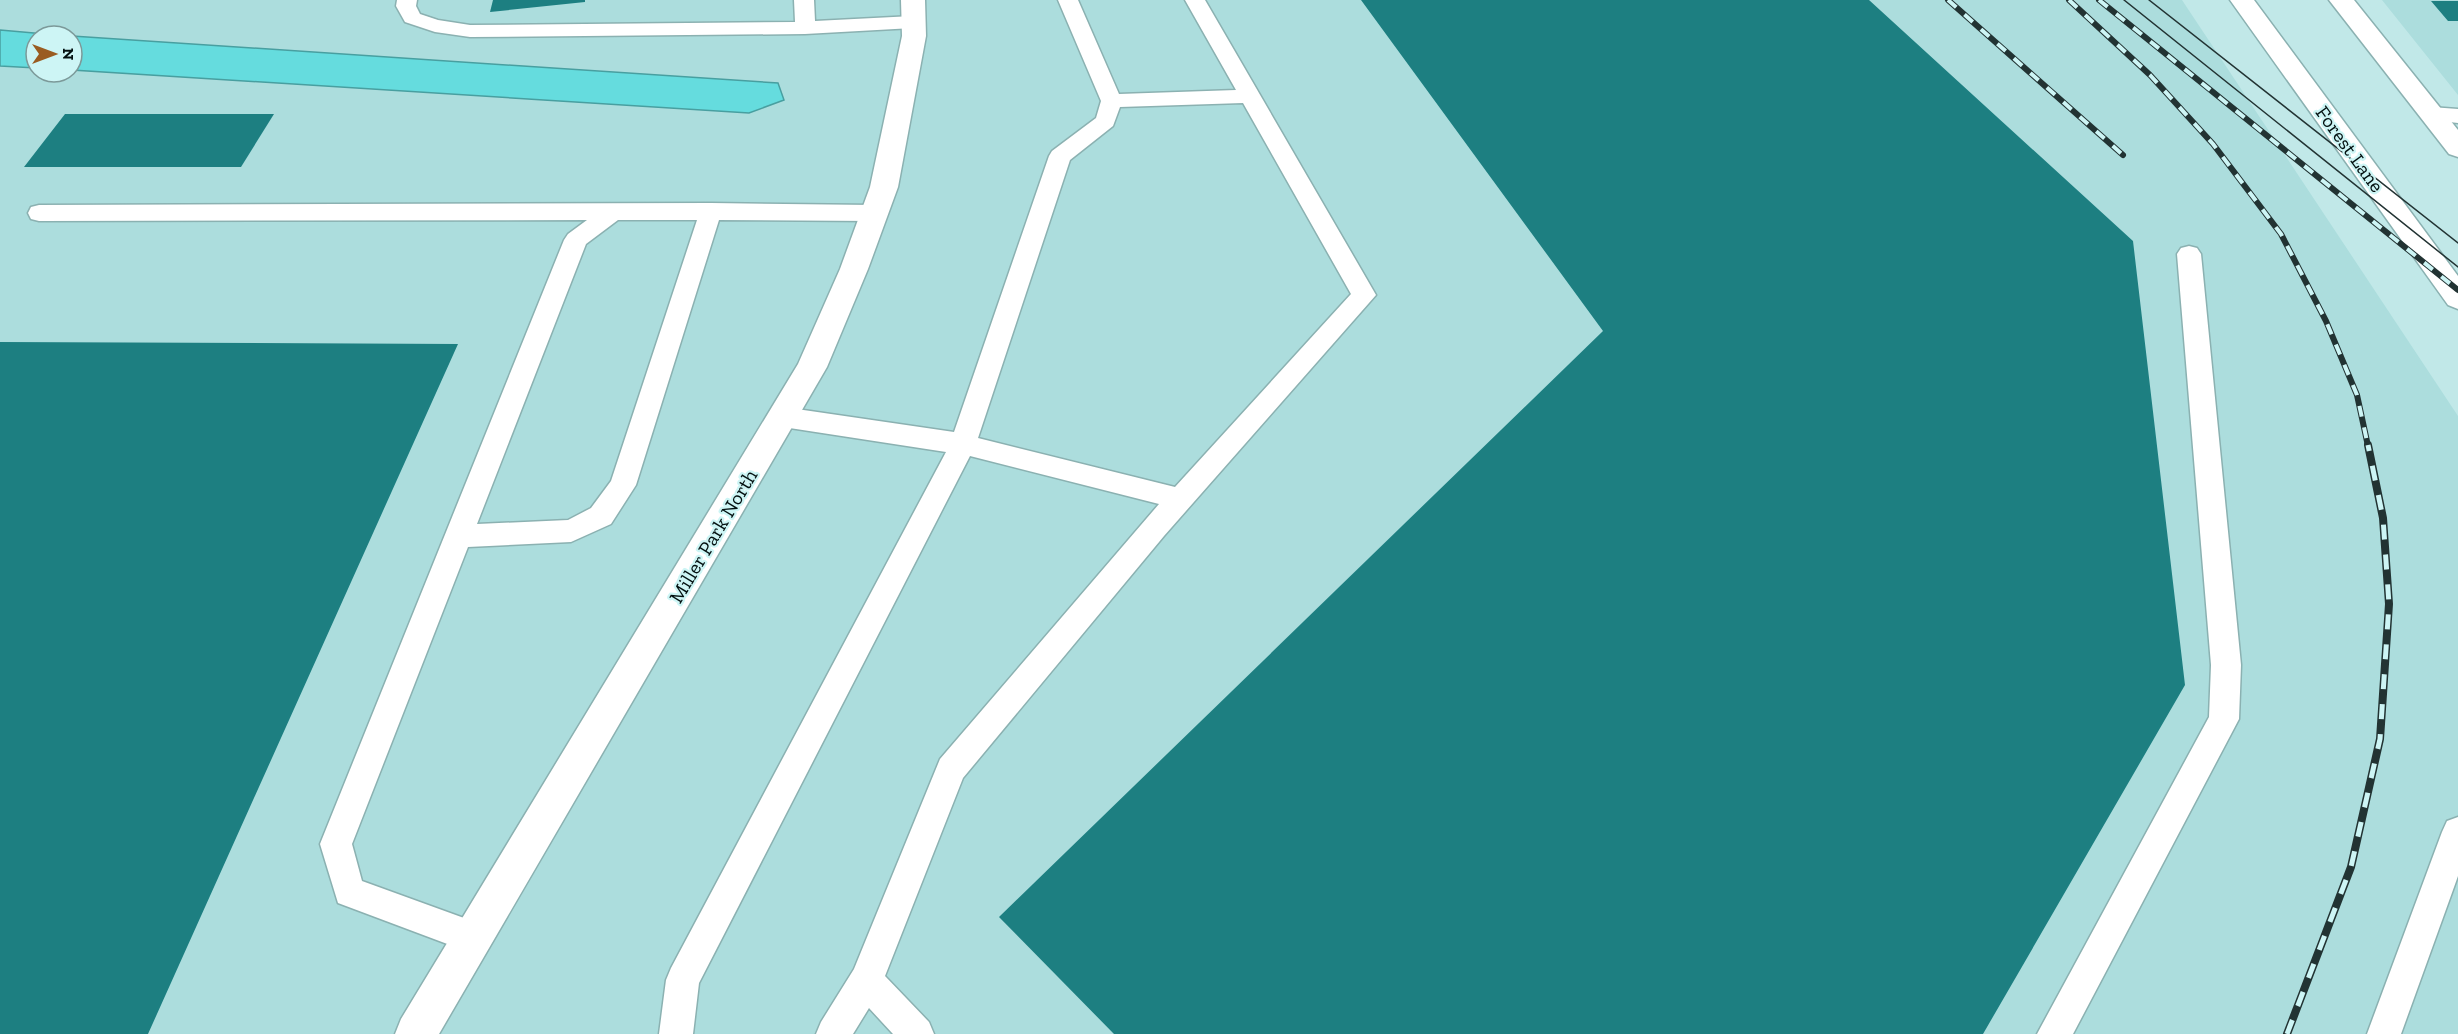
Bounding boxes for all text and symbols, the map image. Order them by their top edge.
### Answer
north arrow [24,24,84,84]
text: N [59,48,78,60]
street label: Forest Lane [2311,101,2389,197]
street label: Miller Park North [664,464,763,607]

